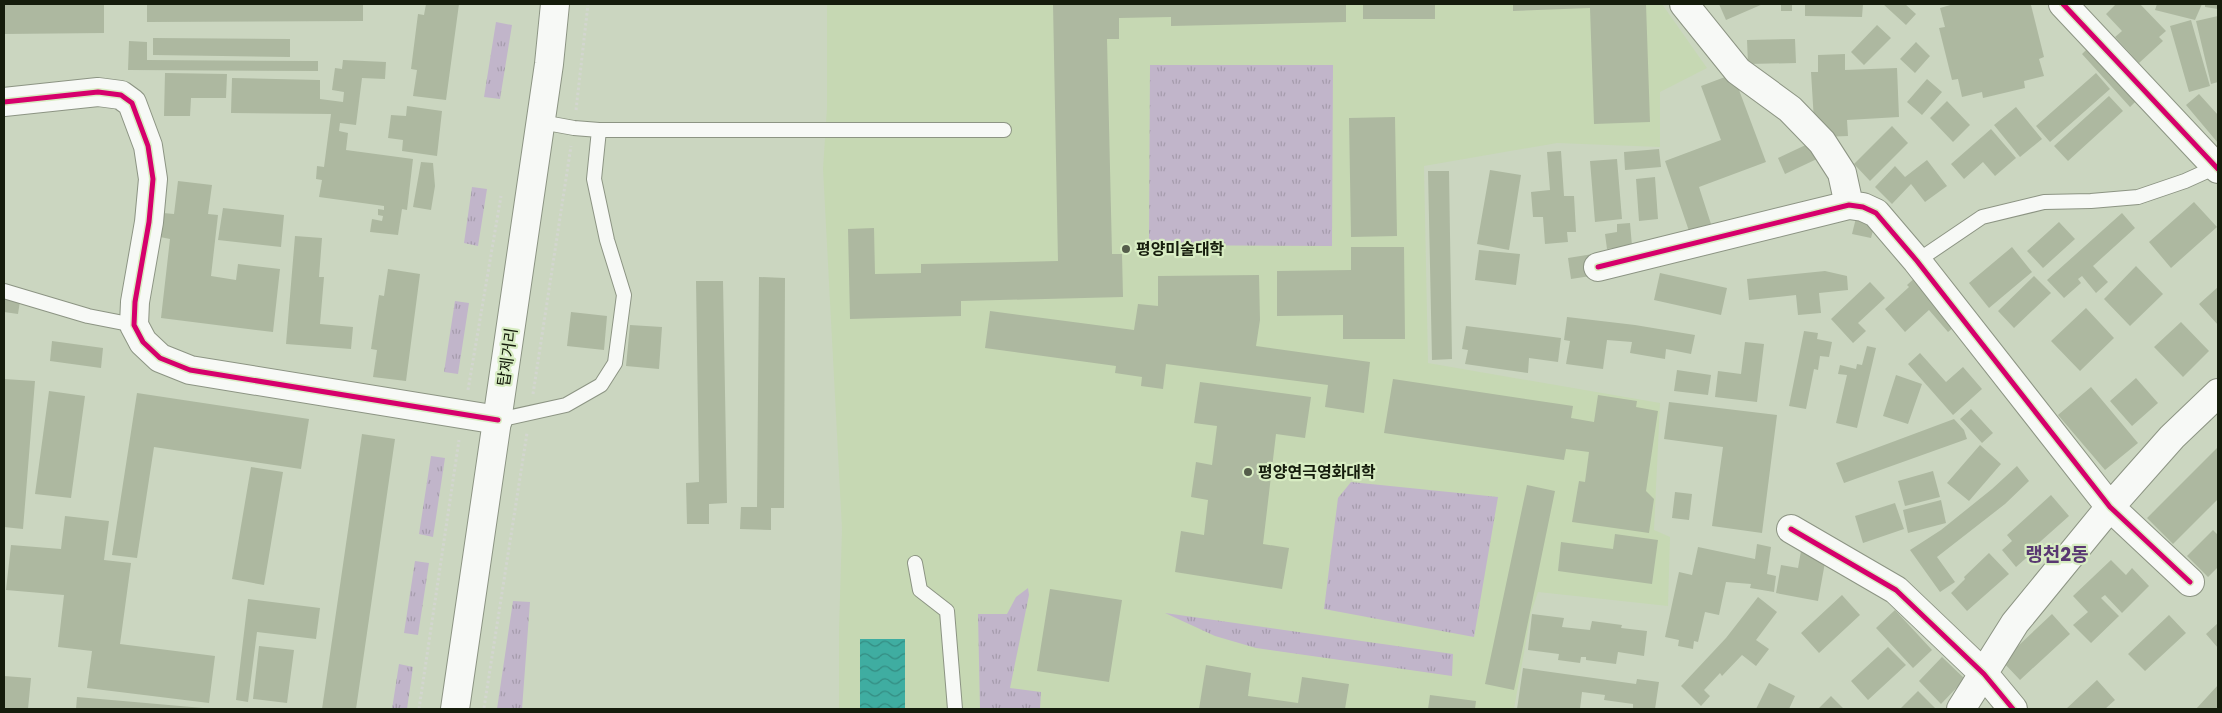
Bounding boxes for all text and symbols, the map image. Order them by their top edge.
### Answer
place label: 평양미술대학 [1136,238,1225,261]
marker: 평양미술대학 [1120,243,1132,255]
street label: 탑제거리 [492,326,523,388]
place label: 평양연극영화대학 [1258,461,1376,484]
marker: 평양연극영화대학 [1242,466,1254,478]
district label: 랭천2동 [2025,541,2089,568]

